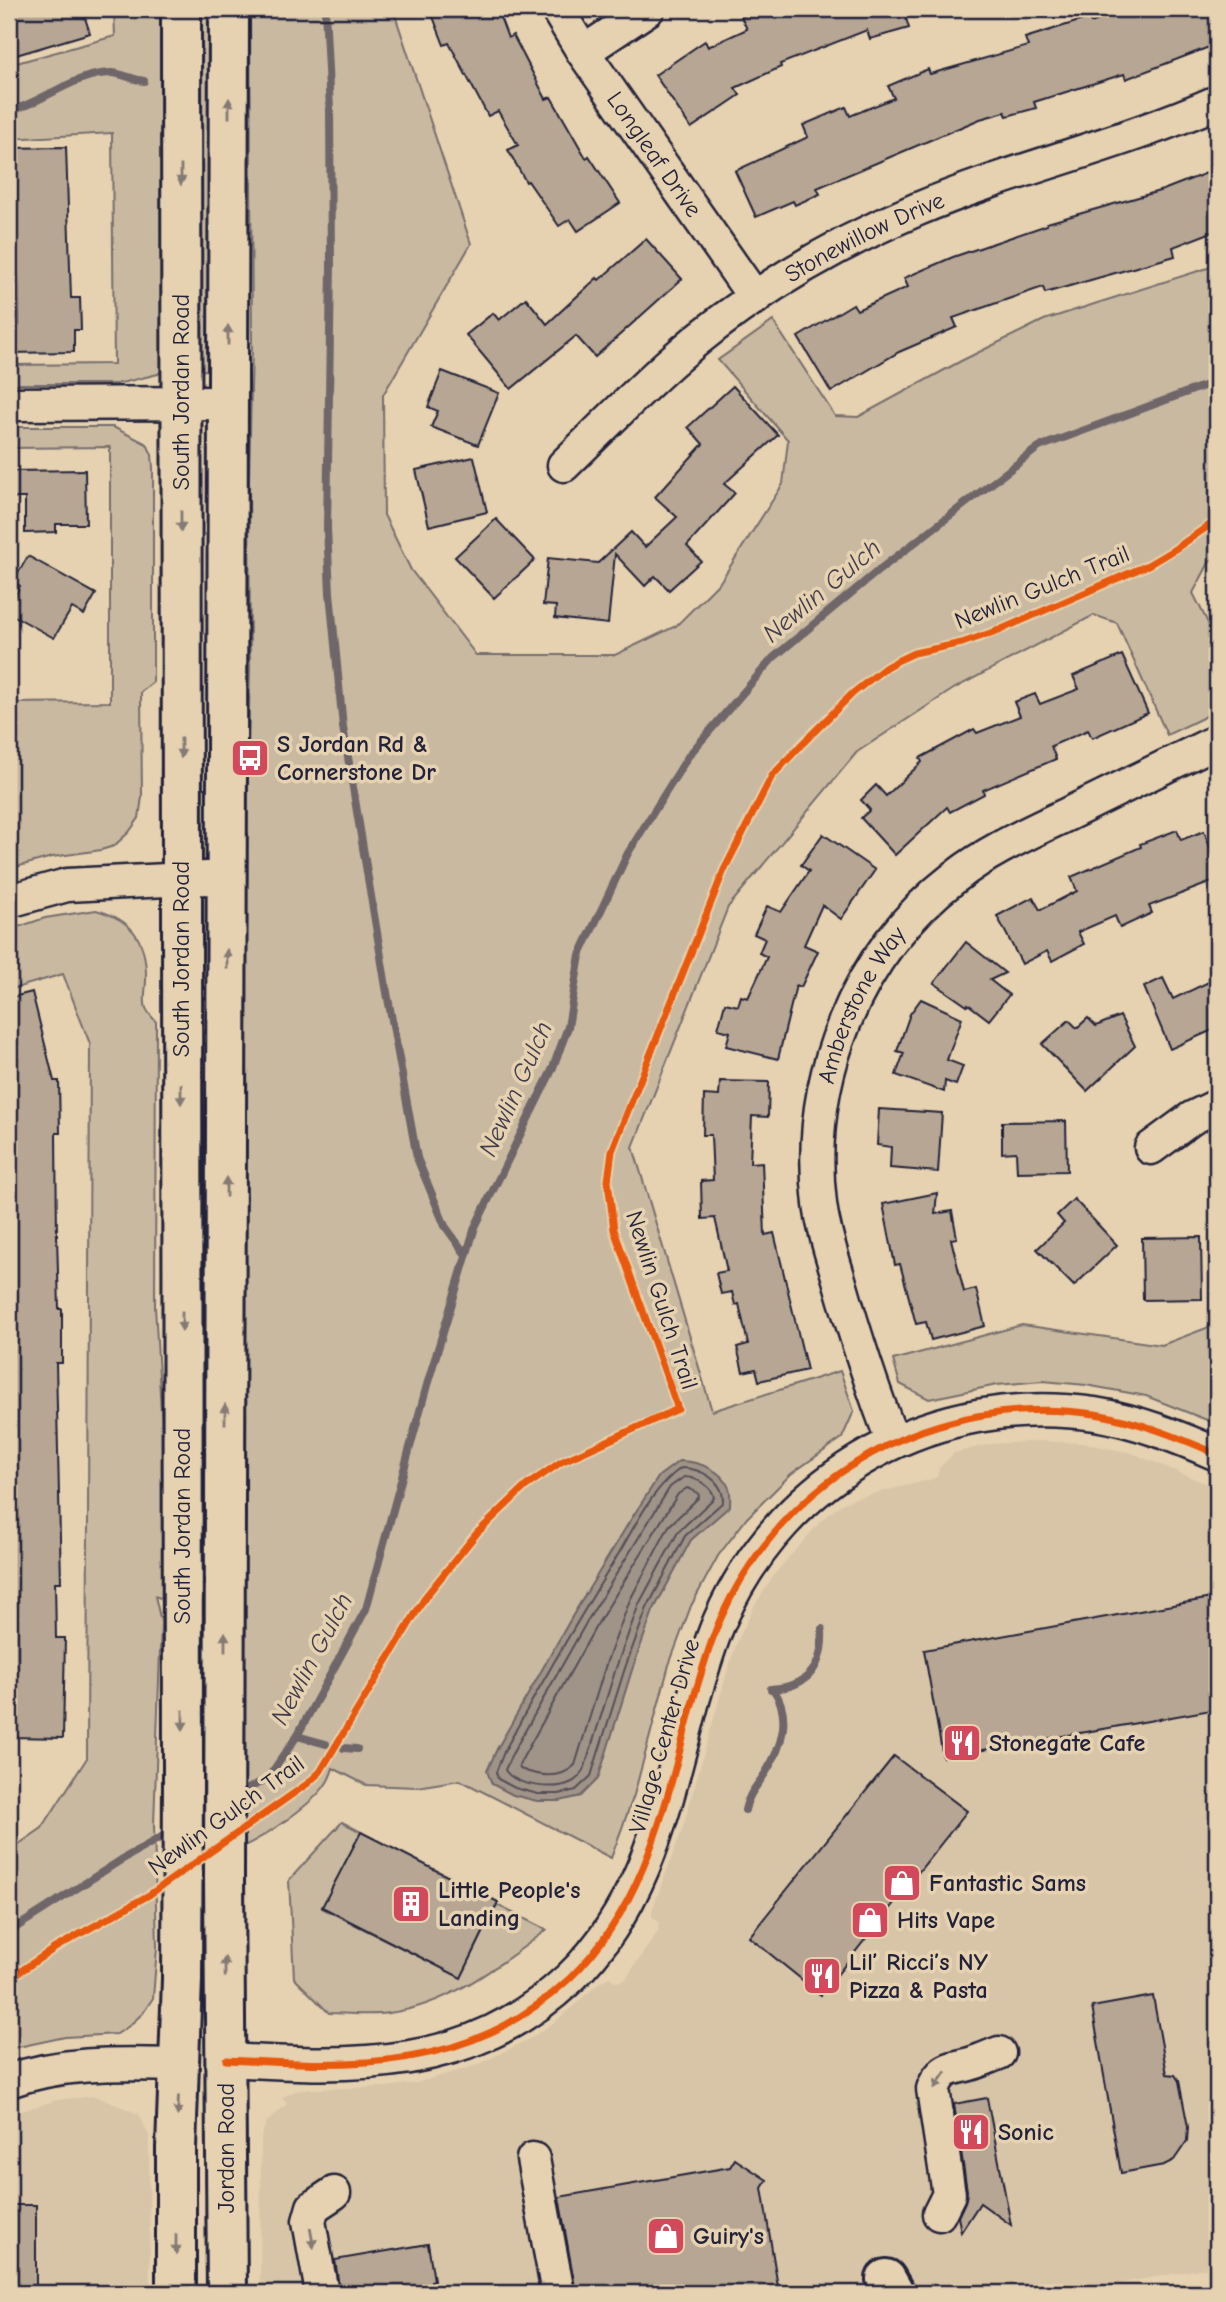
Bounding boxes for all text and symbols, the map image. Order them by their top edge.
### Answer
street label: Longleaf Drive [601,86,708,222]
one-way arrow [223,96,235,118]
one-way arrow [175,164,187,186]
street label: Stonewillow Drive [780,186,948,288]
street label: South Jordan Road [167,294,195,490]
one-way arrow [222,324,234,346]
one-way arrow [175,510,187,532]
water label: Newlin Gulch [757,533,887,649]
street label: Newlin Gulch Trail [951,539,1133,635]
place label: S Jordan Rd & Cornerstone Dr [277,730,436,786]
one-way arrow [175,737,187,759]
bus stop icon: S Jordan Rd & Cornerstone Dr [229,737,271,779]
street label: South Jordan Road [167,861,195,1057]
street label: Amberstone Way [812,920,912,1086]
one-way arrow [221,948,233,970]
water label: Newlin Gulch [473,1017,559,1161]
one-way arrow [175,1083,187,1105]
one-way arrow [220,1175,232,1197]
street label: Newlin Gulch Trail [620,1207,704,1393]
one-way arrow [176,1311,188,1333]
one-way arrow [219,1403,231,1425]
street label: South Jordan Road [168,1428,196,1624]
water label: Newlin Gulch [265,1588,359,1730]
one-way arrow [219,1630,231,1652]
street label: Village Center Drive [623,1635,705,1837]
one-way arrow [177,1710,189,1732]
restaurant icon: Stonegate Cafe [941,1722,983,1764]
place label: Stonegate Cafe [989,1729,1145,1757]
street label: Newlin Gulch Trail [143,1749,309,1881]
shop icon: Fantastic Sams [881,1862,923,1904]
place label: Fantastic Sams [929,1869,1086,1897]
place label: Little People's Landing [438,1876,580,1932]
building icon: Little People's Landing [390,1883,432,1925]
shop icon: Hits Vape [849,1899,891,1941]
place label: Hits Vape [897,1906,995,1934]
place label: Lil’ Ricci’s NY Pizza & Pasta [849,1948,988,2004]
restaurant icon: Lil’ Ricci’s NY Pizza & Pasta [801,1955,843,1997]
one-way arrow [219,1956,231,1978]
one-way arrow [933,2071,947,2089]
street label: Jordan Road [212,2083,240,2213]
one-way arrow [173,2096,184,2118]
restaurant icon: Sonic [950,2111,992,2153]
place label: Sonic [998,2118,1054,2146]
shop icon: Guiry's [645,2215,687,2257]
place label: Guiry's [693,2222,764,2250]
one-way arrow [307,2227,318,2249]
one-way arrow [170,2233,182,2255]

